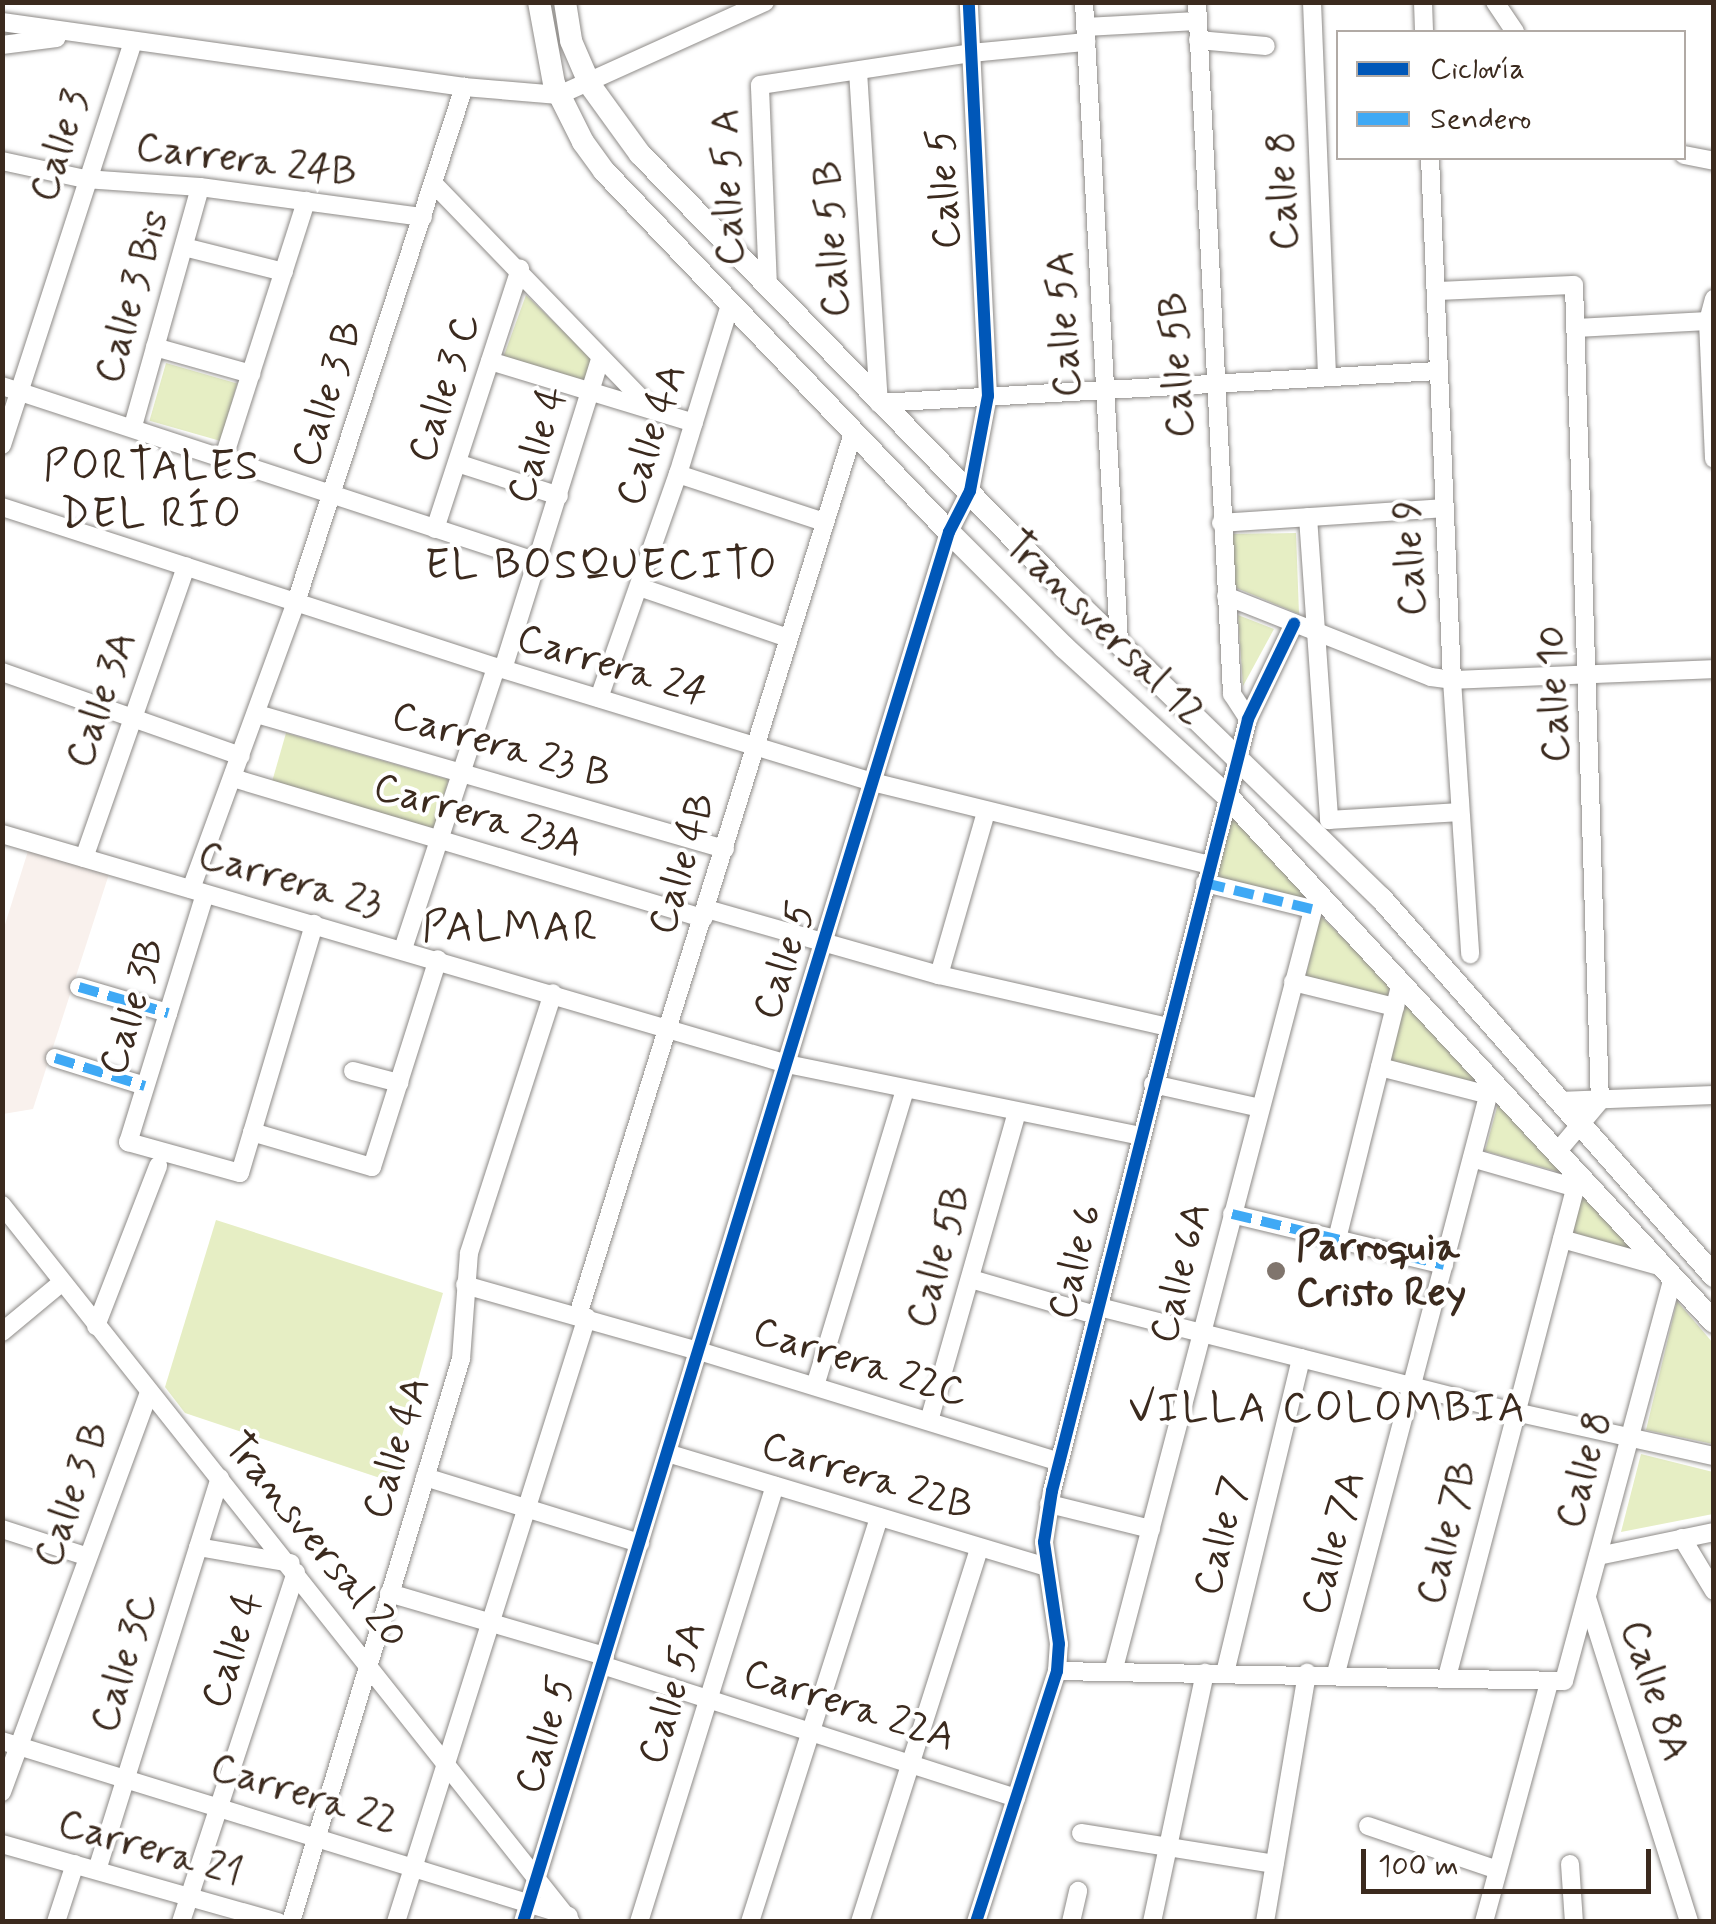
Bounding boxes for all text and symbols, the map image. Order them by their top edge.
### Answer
legend [1336,30,1686,160]
text: Ciclovía [1430,50,1525,89]
street label: Calle 3 [20,84,102,208]
text: Sendero [1430,100,1531,139]
street label: Calle 5 A [702,107,756,267]
street label: Carrera 24B [133,124,359,198]
street label: Calle 5 [918,127,972,251]
street label: Calle 8 [1258,131,1310,251]
street label: Calle 5 B [805,159,861,319]
street label: Calle 3 Bis [85,205,181,389]
street label: Calle 5A [1037,249,1093,399]
street label: Calle 5B [1150,291,1206,439]
street label: Calle 3 C [398,307,492,469]
street label: Calle 3 B [282,315,374,473]
street label: Calle 4A [607,358,697,512]
street label: Calle 4 [497,381,579,509]
district label: PORTALES DEL RÍO [43,443,261,542]
street label: Calle 9 [1384,499,1438,617]
street label: Transversal 12 [993,521,1215,737]
district label: EL BOSQUECITO [422,542,782,592]
street label: Carrera 24 [511,614,713,718]
street label: Calle 10 [1529,624,1581,764]
street label: Calle 3A [56,626,148,774]
street label: Carrera 23 B [386,692,616,800]
street label: Carrera 23A [368,763,588,869]
street label: Calle 4B [639,787,727,941]
street label: Carrera 23 [192,832,388,930]
street label: Calle 5 [744,896,826,1026]
district label: PALMAR [426,904,596,954]
street label: Calle 3B [90,933,176,1081]
street label: Calle 5B [897,1180,983,1334]
street label: Calle 6A [1140,1198,1222,1348]
street label: Calle 6 [1039,1199,1113,1325]
place label: Parroquia Cristo Rey [1296,1224,1468,1318]
marker: Parroquia Cristo Rey [1265,1260,1287,1282]
street label: Carrera 22C [747,1308,973,1418]
street label: Calle 4A [353,1371,441,1525]
district label: VILLA COLOMBIA [1140,1385,1516,1435]
street label: Calle 8 [1546,1406,1624,1534]
street label: Calle 3 B [25,1416,121,1574]
street label: Carrera 22B [755,1422,979,1532]
street label: Transversal 20 [213,1423,417,1659]
street label: Calle 7B [1407,1456,1489,1610]
street label: Calle 7A [1292,1466,1376,1620]
street label: Calle 7 [1184,1471,1260,1601]
street label: Calle 4 [192,1585,274,1715]
street label: Calle 3C [81,1587,169,1739]
street label: Calle 8A [1609,1614,1699,1768]
street label: Calle 5A [629,1616,717,1770]
street label: Carrera 22A [737,1649,961,1763]
street label: Calle 5 [505,1670,587,1800]
street label: Carrera 22 [204,1744,404,1846]
street label: Carrera 21 [52,1800,248,1898]
scale bar [1366,1829,1656,1891]
text: 100 m [1378,1847,1459,1886]

